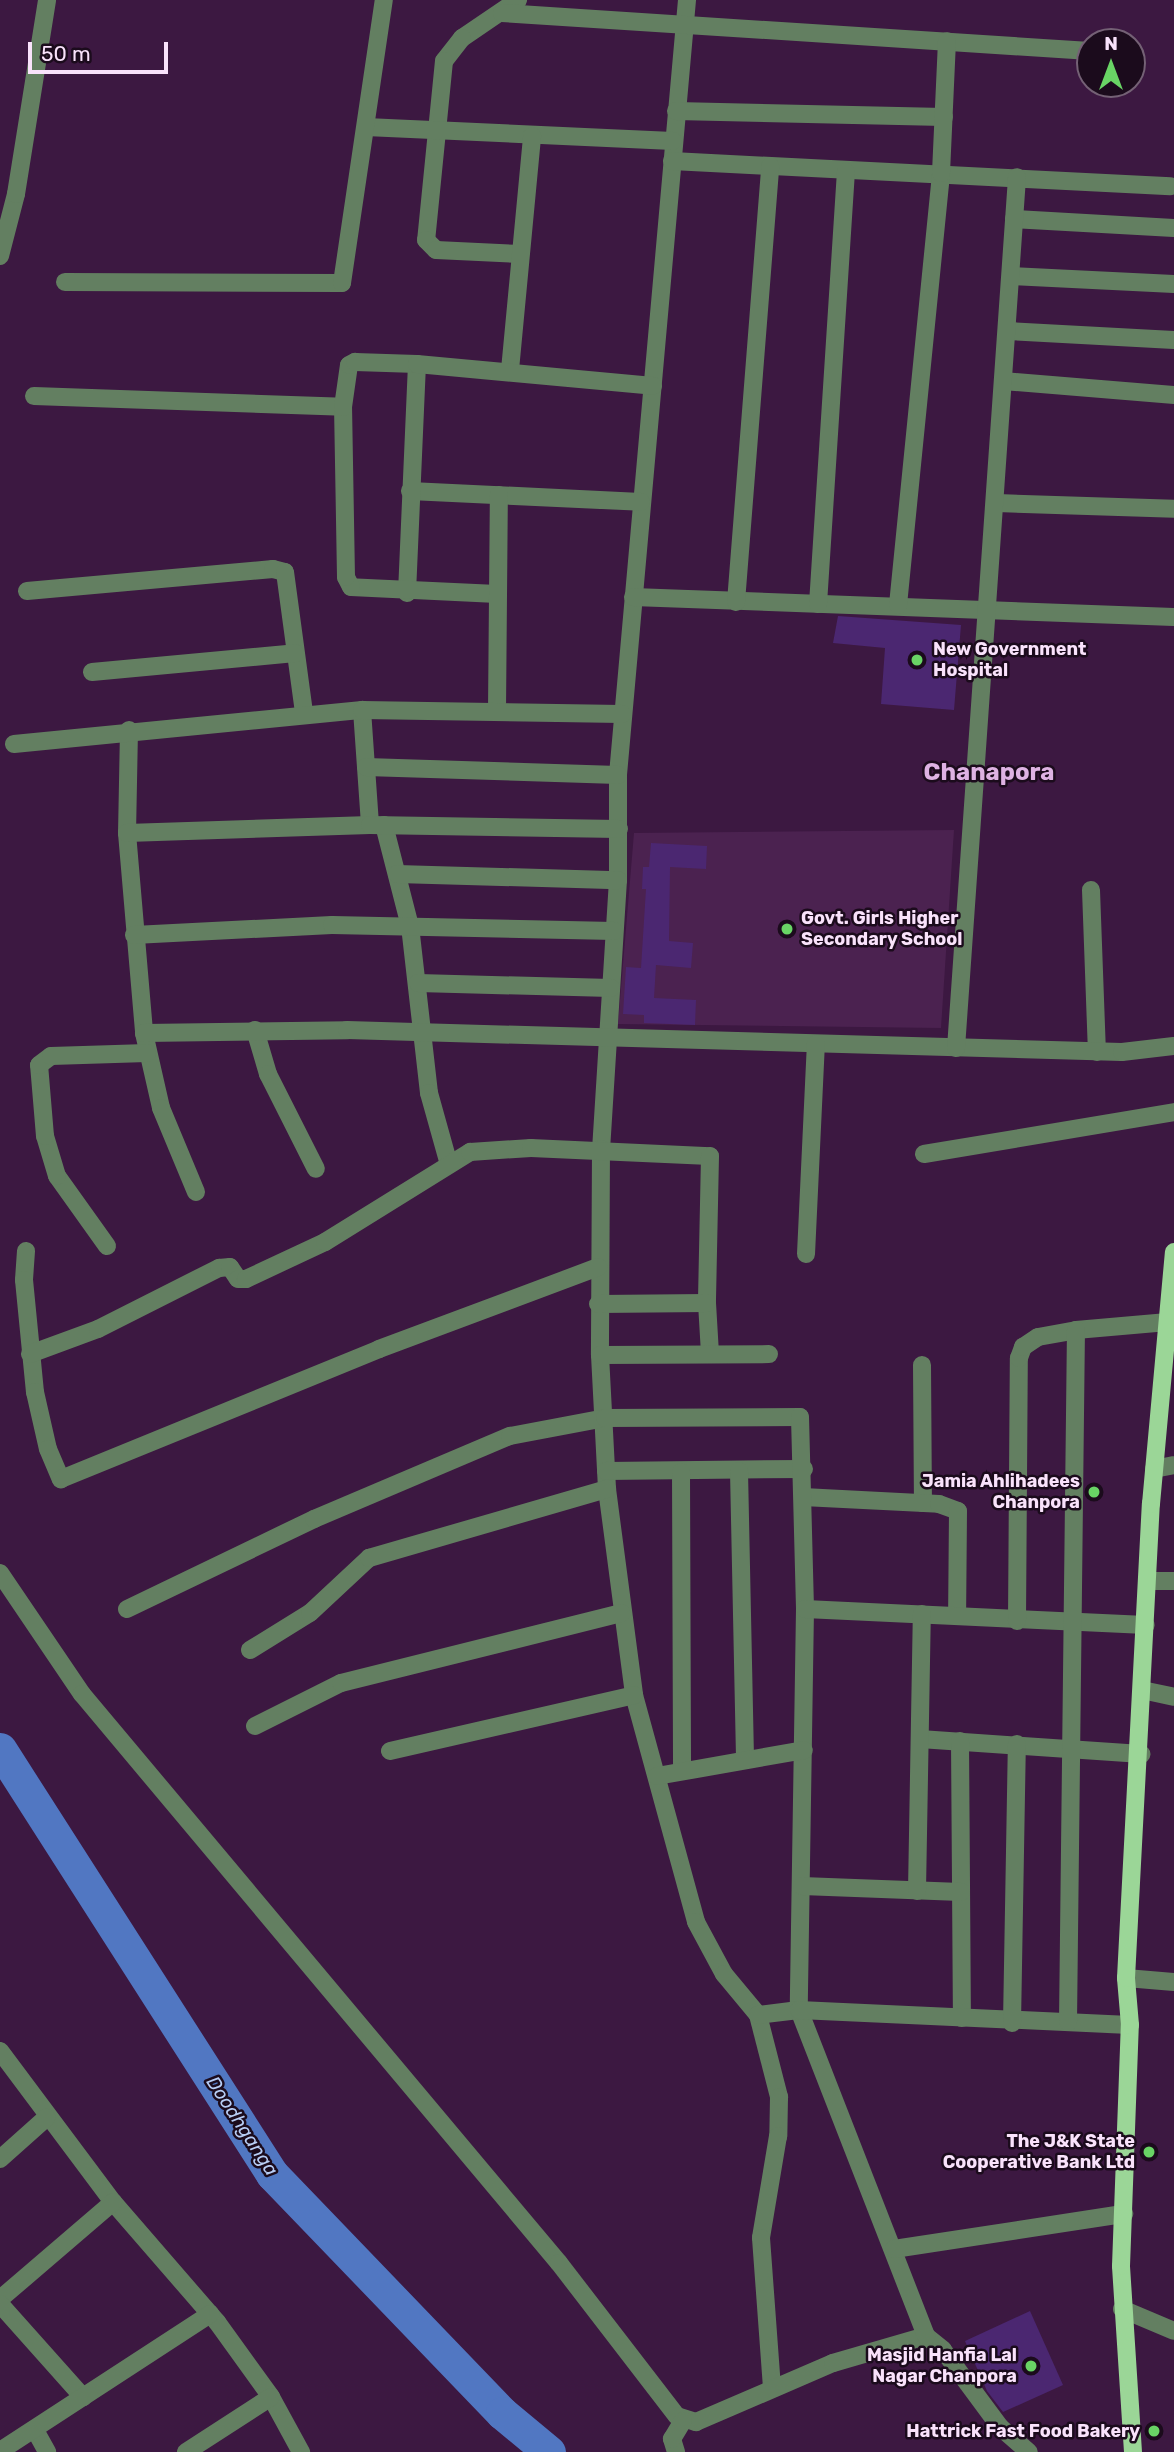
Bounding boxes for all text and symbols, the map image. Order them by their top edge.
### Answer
scale bar [32,28,172,72]
north arrow [1076,28,1146,98]
text: N [1104,32,1118,55]
text: 50 m [41,41,91,66]
place label: New Government Hospital [933,639,1087,682]
marker: New Government Hospital [907,650,927,670]
district label: Chanapora [924,759,1054,787]
place label: Govt. Girls Higher Secondary School [801,908,963,950]
marker: Govt. Girls Higher Secondary School [779,921,795,937]
place label: Jamia Ahlihadees Chanpora [921,1471,1080,1514]
marker: Jamia Ahlihadees Chanpora [1086,1484,1102,1500]
water label: Doodhganga [201,2072,283,2180]
place label: The J&K State Cooperative Bank Ltd [943,2131,1135,2174]
marker: The J&K State Cooperative Bank Ltd [1141,2144,1157,2160]
place label: Masjid Hanfia Lal Nagar Chanpora [867,2345,1017,2388]
marker: Masjid Hanfia Lal Nagar Chanpora [1023,2358,1039,2374]
place label: Hattrick Fast Food Bakery [906,2420,1140,2442]
marker: Hattrick Fast Food Bakery [1146,2423,1162,2439]

